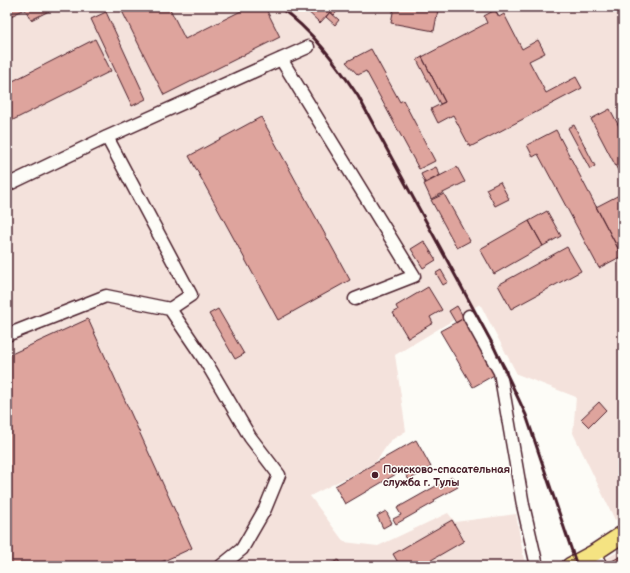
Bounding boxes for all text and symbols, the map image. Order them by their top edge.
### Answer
place label: Поисково-спасательная служба г. Тулы [383,463,510,489]
marker: Поисково-спасательная служба г. Тулы [370,470,380,480]

